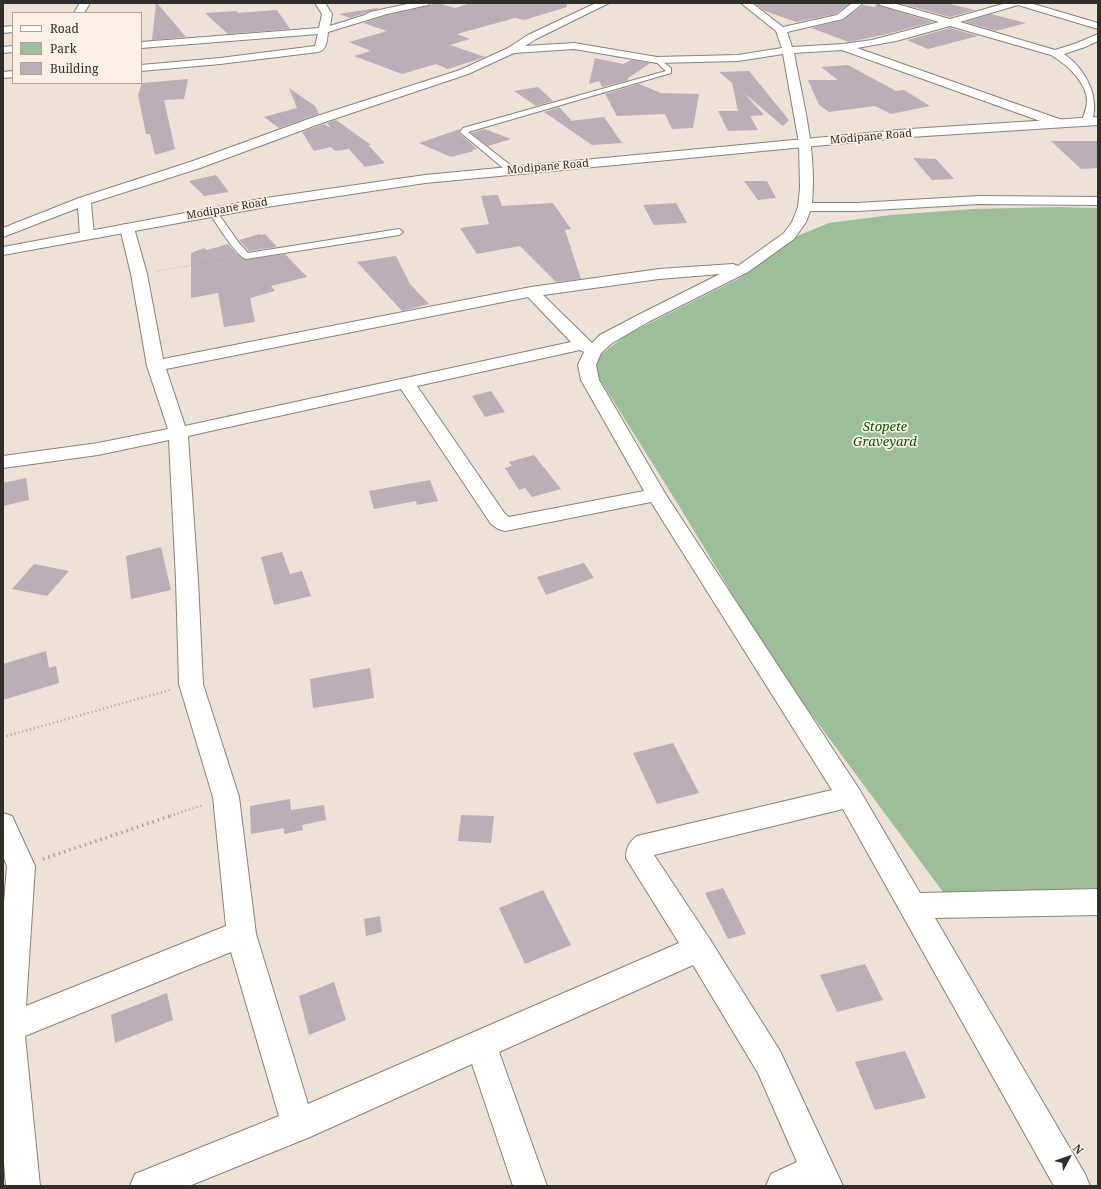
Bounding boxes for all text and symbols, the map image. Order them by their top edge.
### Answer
legend [12,12,142,84]
text: Road [50,20,79,37]
text: Park [50,40,77,57]
text: Building [50,60,98,77]
street label: Modipane Road [829,127,913,147]
street label: Modipane Road [506,157,590,177]
street label: Modipane Road [185,195,269,223]
park label: Stopete Graveyard [853,419,917,450]
north arrow [1049,1137,1089,1177]
text: N [1070,1141,1087,1157]

